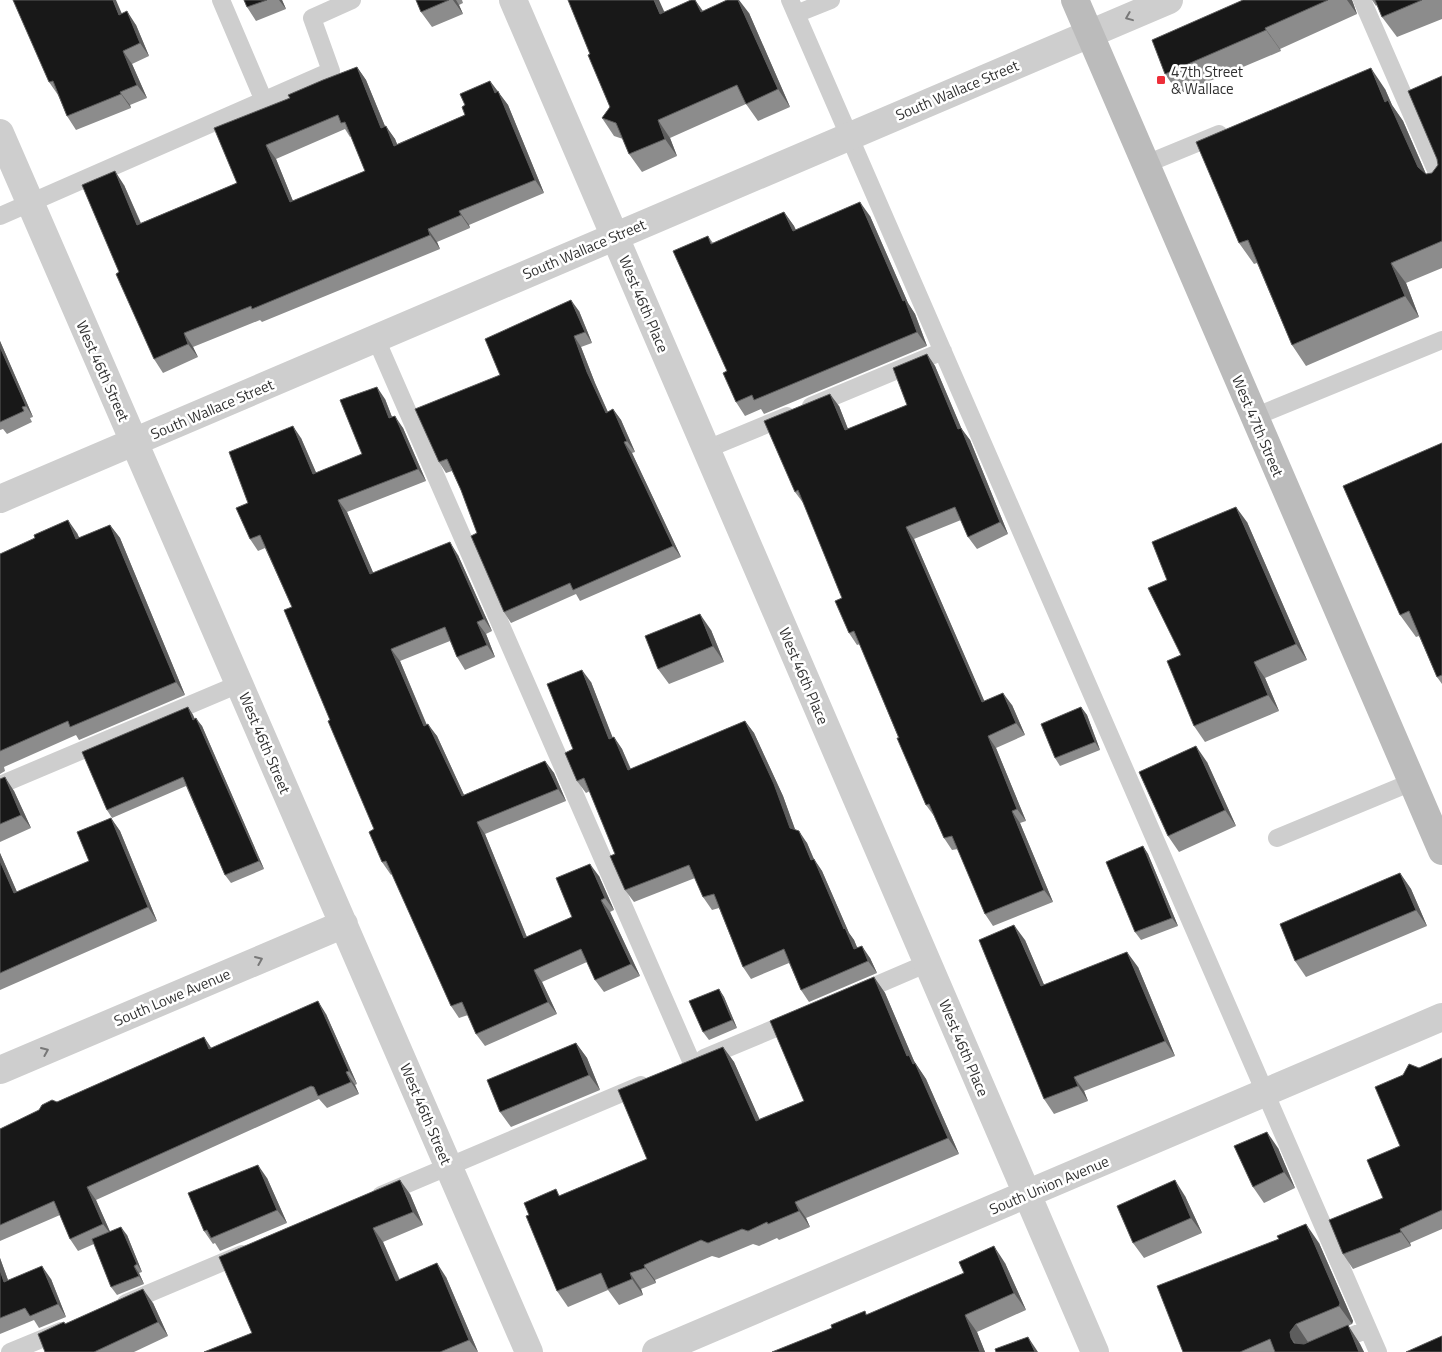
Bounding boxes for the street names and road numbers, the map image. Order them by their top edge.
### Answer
street label: South Wallace Street [892,53,1023,126]
street label: South Wallace Street [519,212,650,285]
street label: West 46th Place [613,252,675,356]
street label: West 46th Street [70,317,136,426]
street label: South Wallace Street [147,372,278,445]
street label: West 47th Street [1226,372,1290,481]
street label: West 46th Place [773,624,835,728]
street label: West 46th Street [233,689,297,798]
street label: South Lowe Avenue [110,962,234,1032]
street label: West 46th Place [933,996,995,1100]
street label: West 46th Street [394,1060,458,1169]
street label: South Union Avenue [986,1149,1112,1221]

